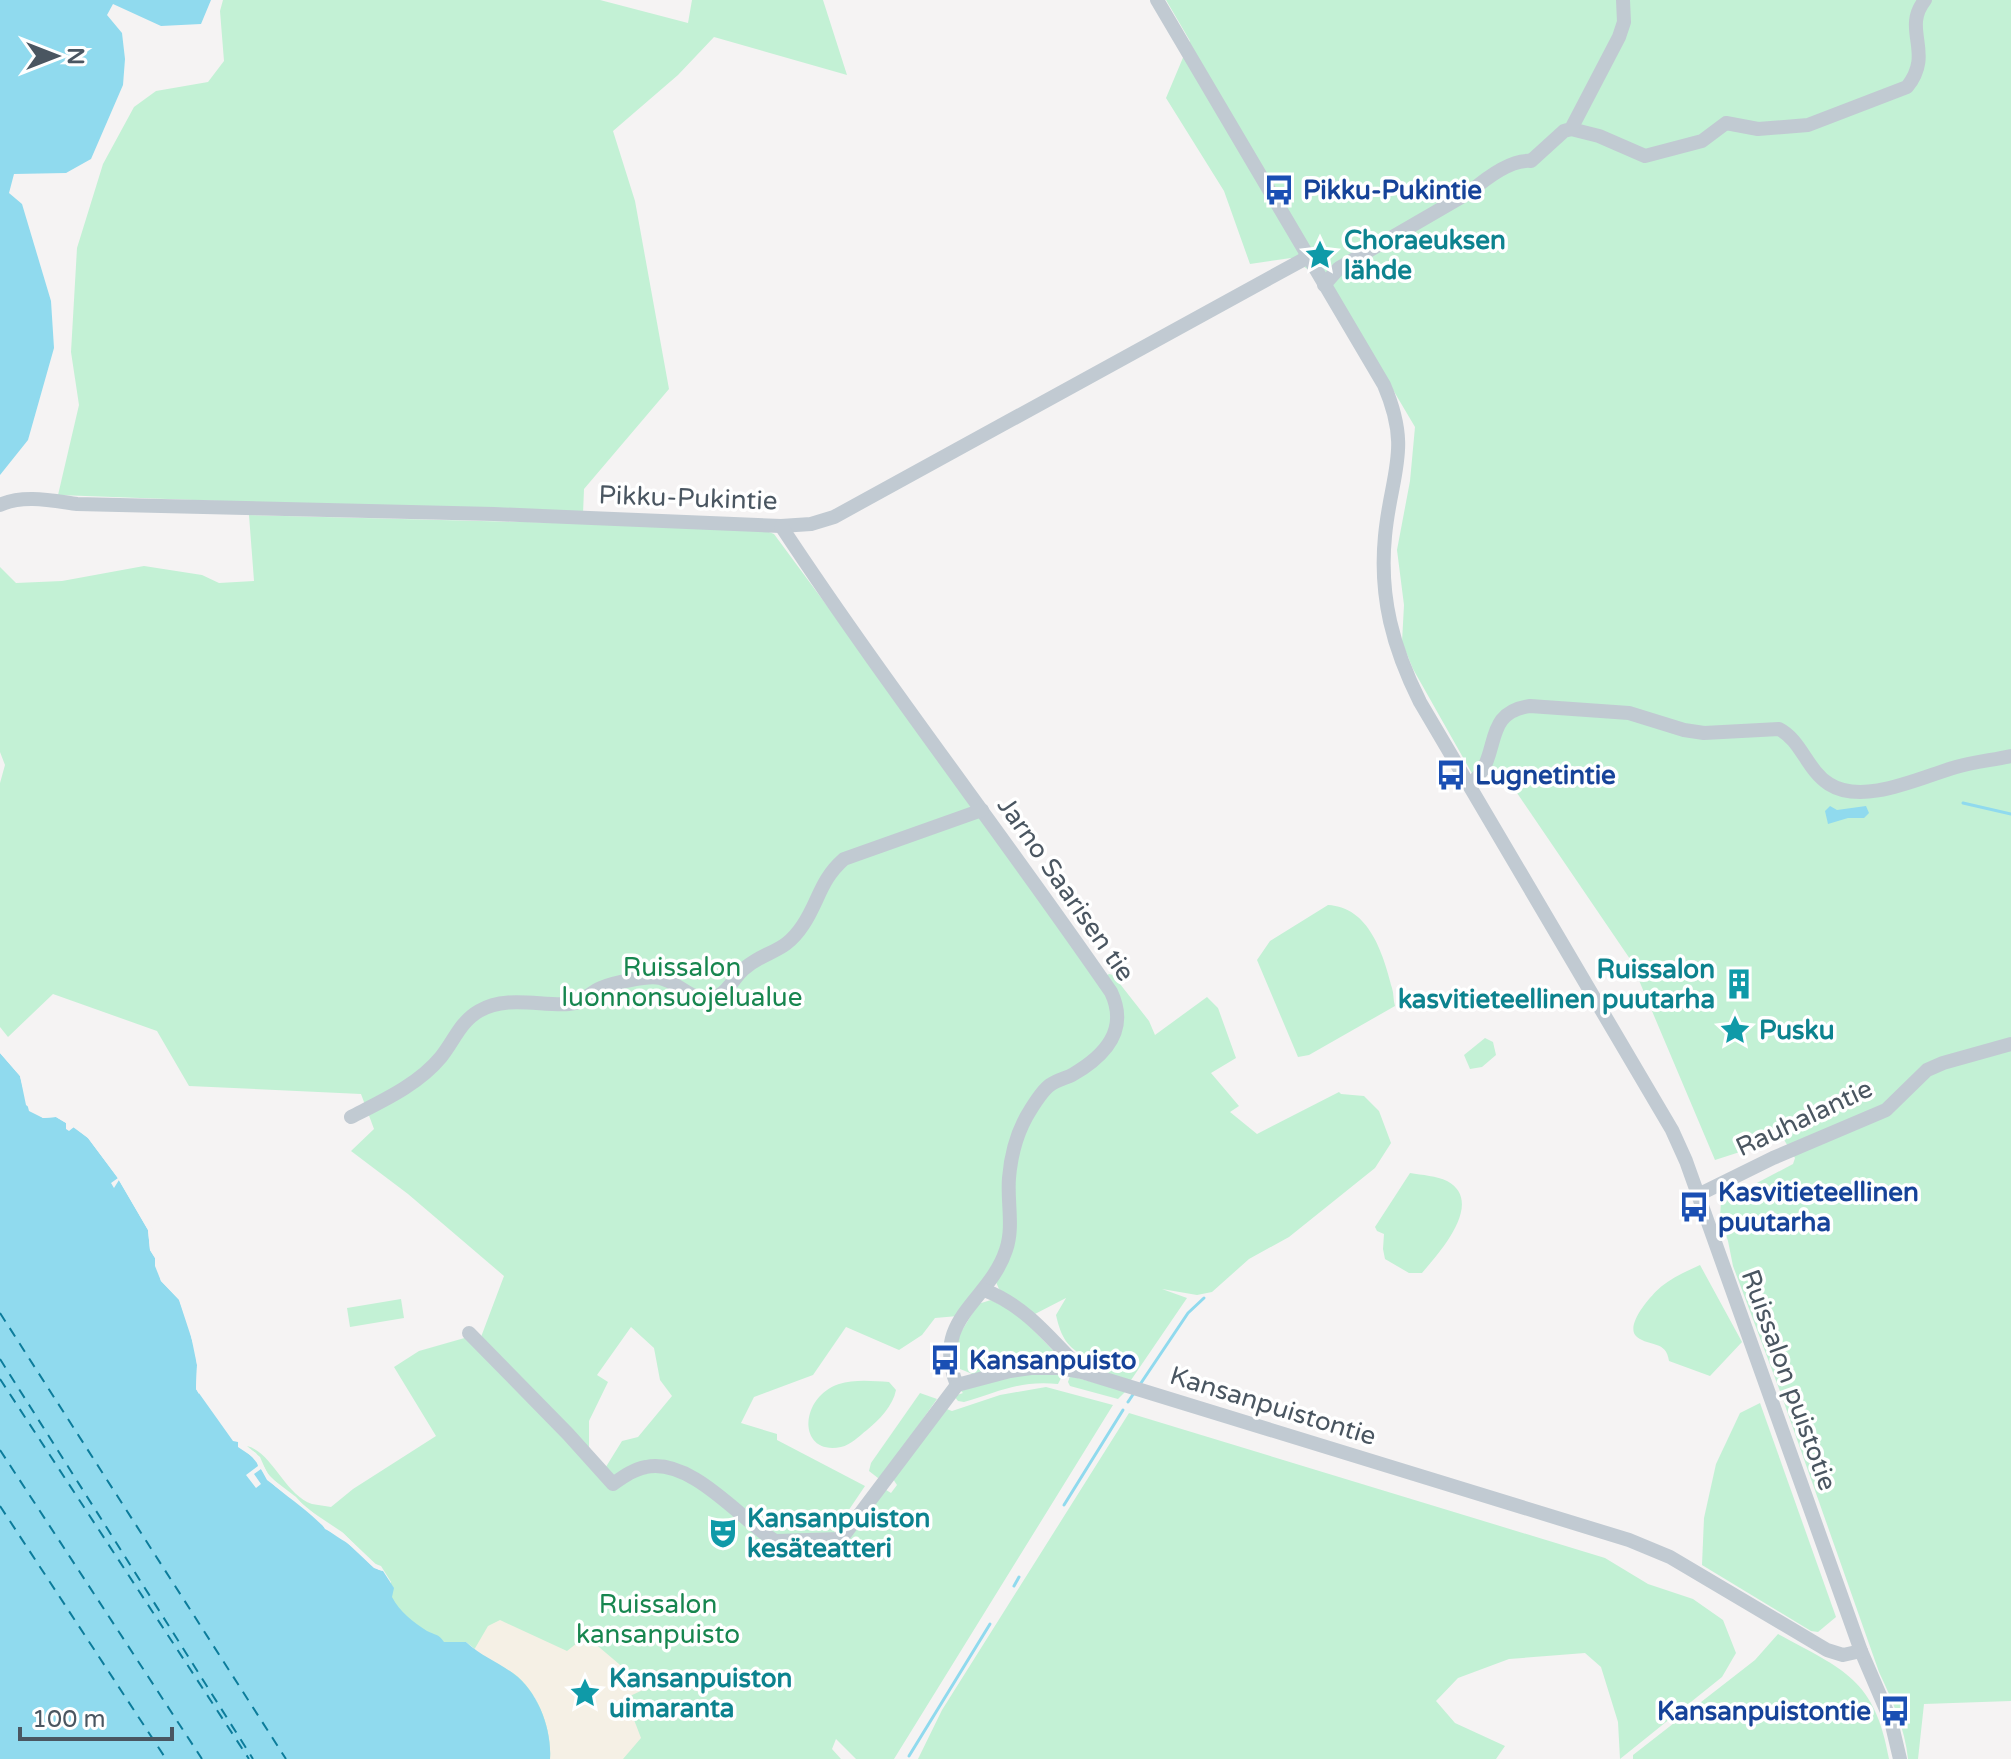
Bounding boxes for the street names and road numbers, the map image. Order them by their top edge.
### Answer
street label: Pikku-Pukintie [598,479,778,517]
street label: Jarno Saarisen tie [991,791,1141,987]
street label: Rauhalantie [1731,1073,1877,1163]
street label: Ruissalon puistotie [1735,1265,1843,1495]
street label: Kansanpuistontie [1166,1360,1380,1452]

